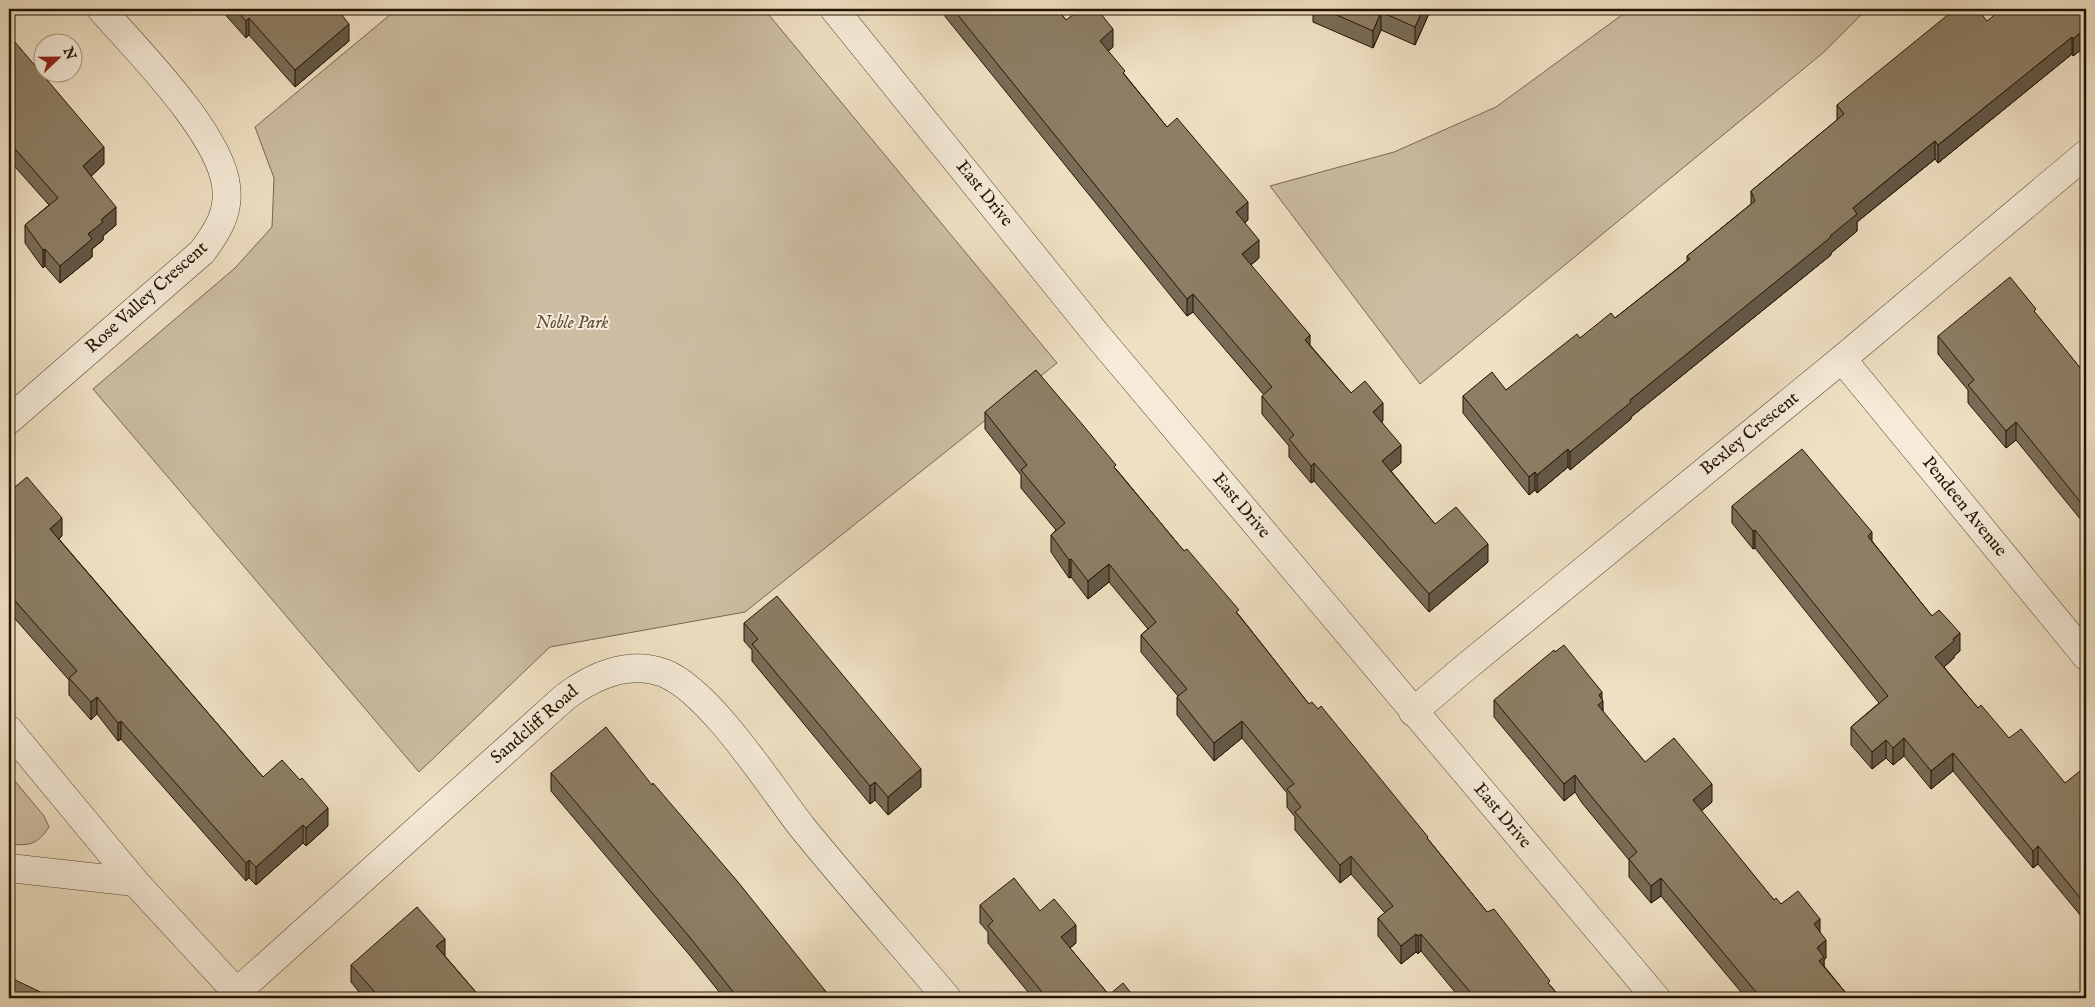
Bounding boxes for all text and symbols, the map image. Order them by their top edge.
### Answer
north arrow [32,32,82,82]
text: N [58,44,80,62]
street label: East Drive [950,156,1018,232]
street label: Rose Valley Crescent [81,237,213,359]
park label: Noble Park [535,312,609,335]
street label: Bexley Crescent [1696,387,1804,481]
street label: Pendeen Avenue [1916,452,2012,562]
street label: East Drive [1207,468,1275,544]
street label: Sandcliff Road [486,680,584,769]
street label: East Drive [1468,778,1536,854]

